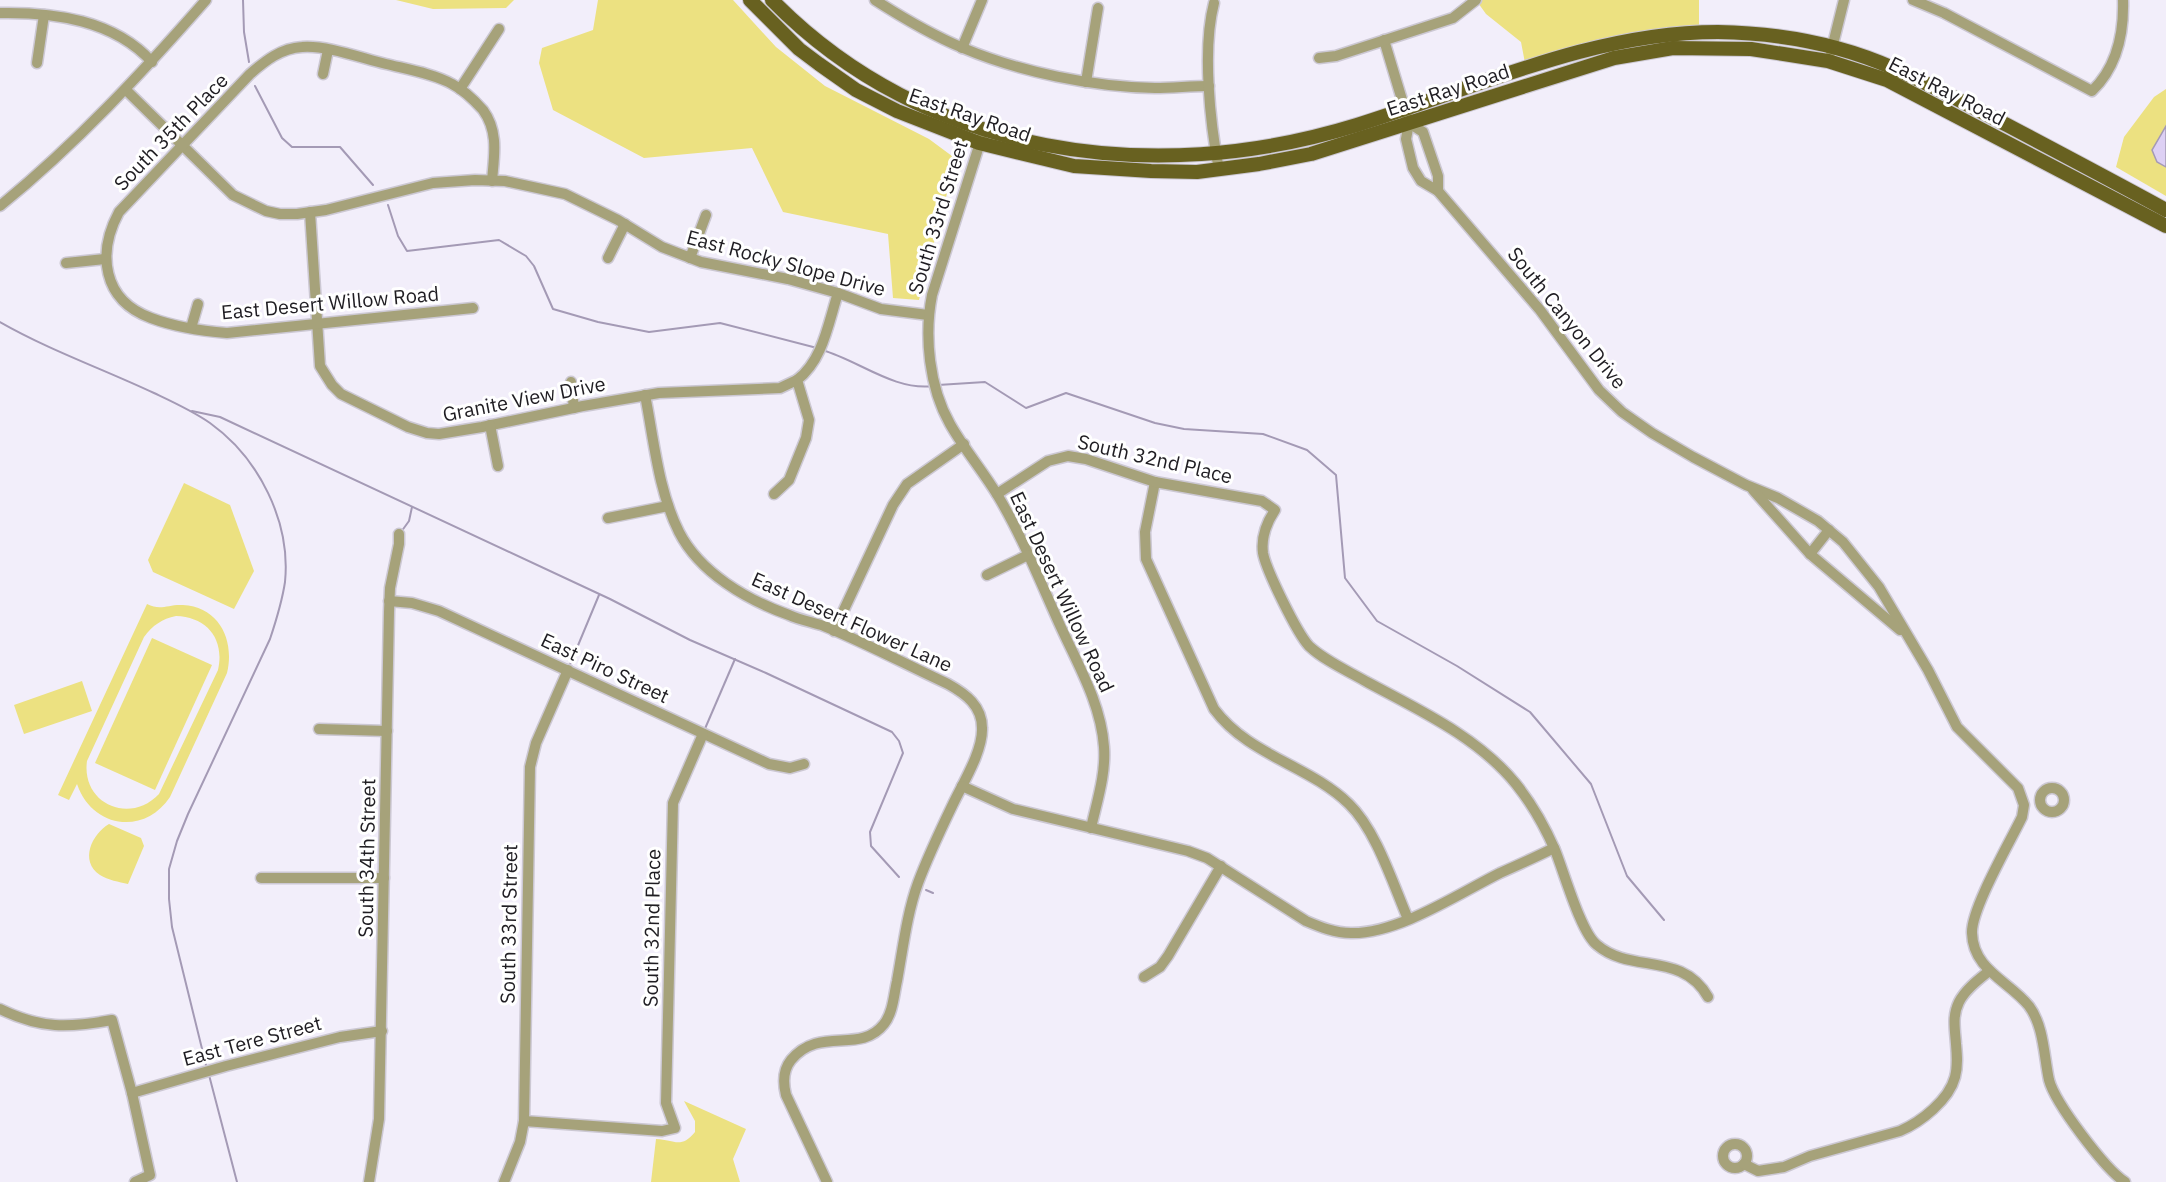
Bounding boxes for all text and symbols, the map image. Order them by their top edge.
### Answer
street label: East Ray Road [1884,50,2010,132]
street label: East Ray Road [1383,57,1513,122]
street label: South 35th Place [108,67,234,196]
street label: East Ray Road [905,81,1035,148]
street label: South 33rd Street [901,137,974,297]
street label: East Rocky Slope Drive [684,223,888,302]
street label: South Canyon Drive [1502,241,1633,394]
street label: East Desert Willow Road [220,280,440,325]
street label: Granite View Drive [440,369,608,428]
street label: South 32nd Place [1075,428,1235,489]
street label: East Desert Willow Road [1004,487,1121,697]
street label: East Desert Flower Lane [748,565,957,678]
street label: East Piro Street [537,626,674,709]
street label: South 34th Street [352,778,381,938]
street label: South 33rd Street [494,844,523,1004]
street label: South 32nd Place [637,849,666,1007]
street label: East Tere Street [180,1009,324,1072]

